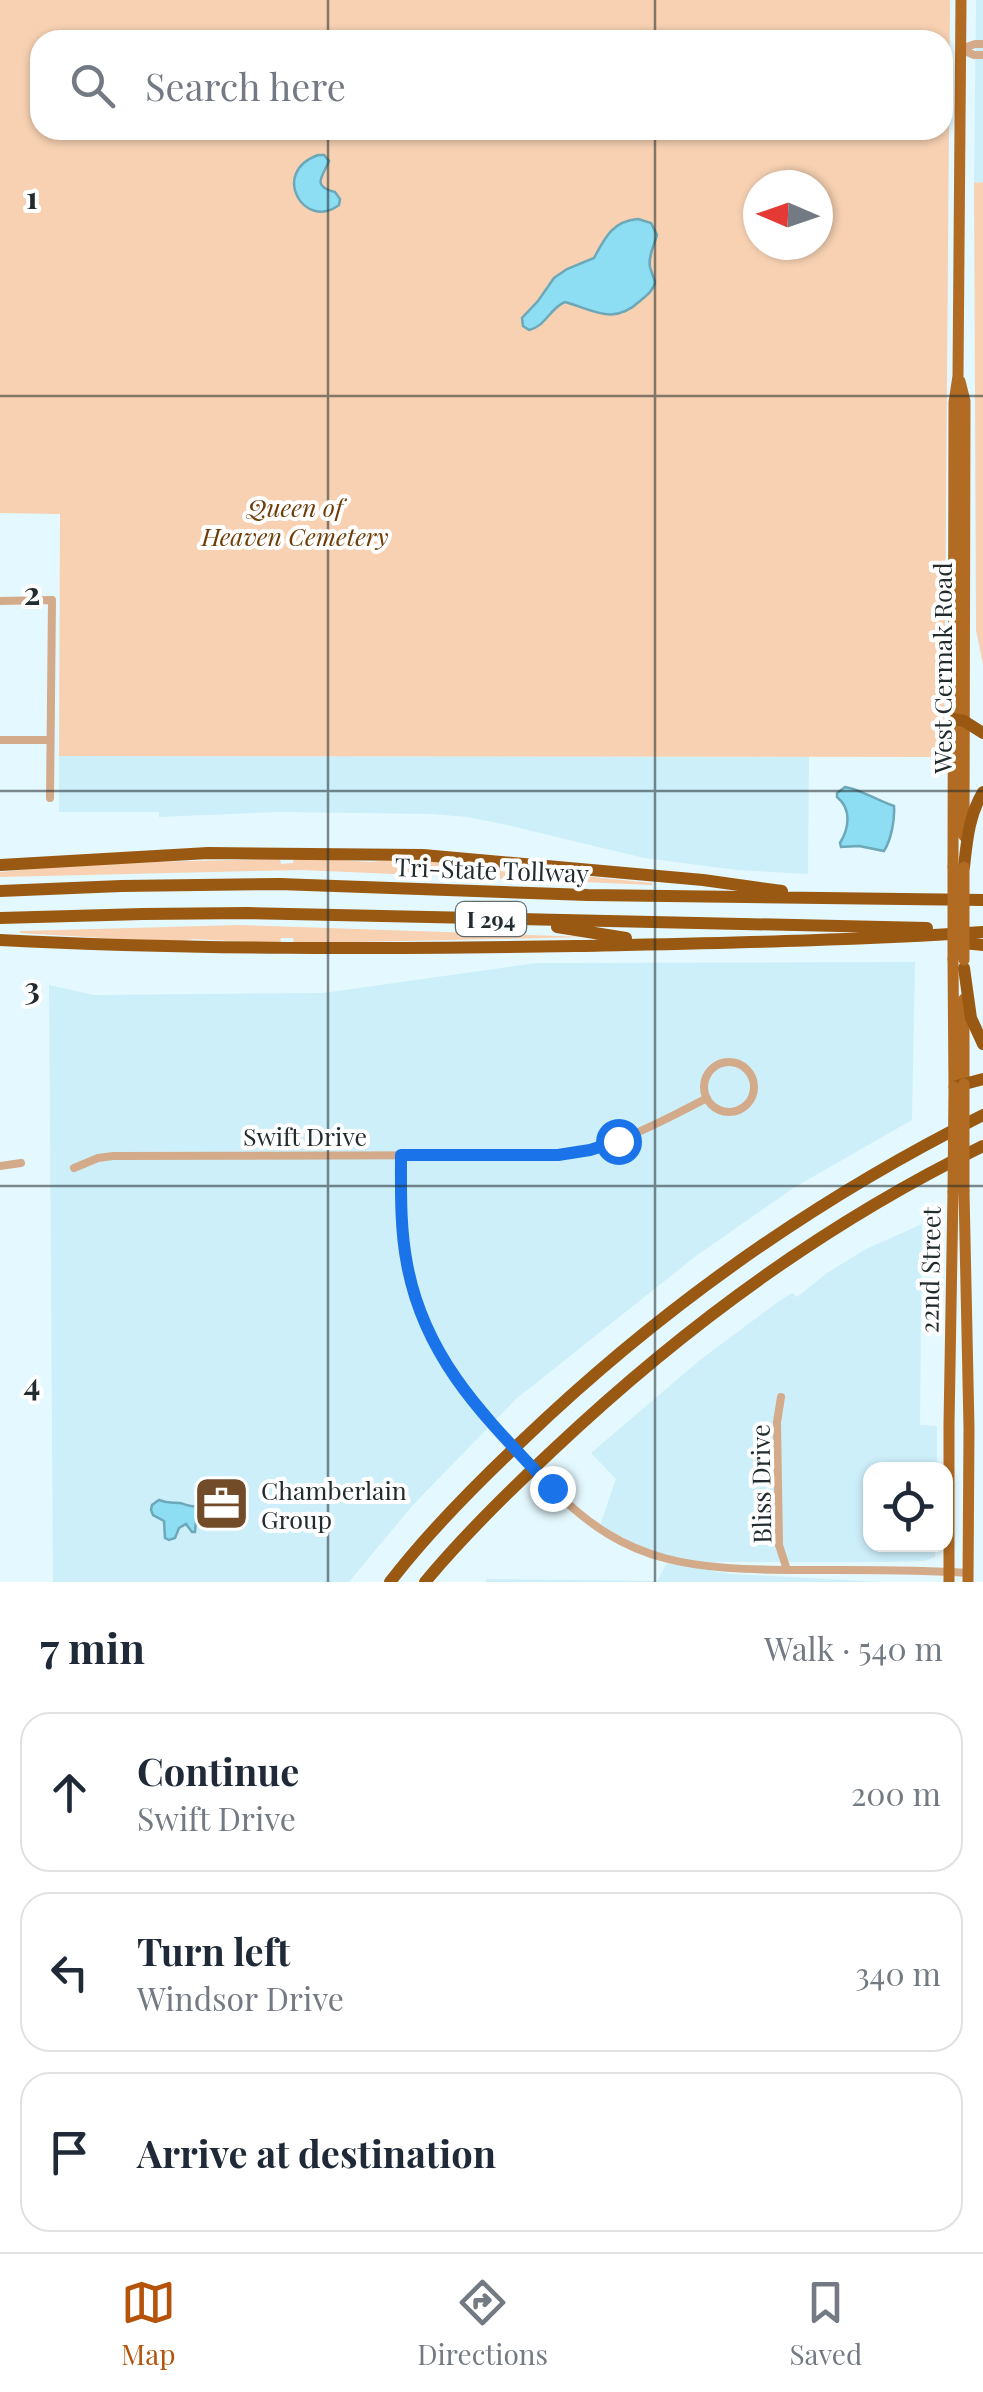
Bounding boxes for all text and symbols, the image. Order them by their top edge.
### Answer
search box [30,30,953,140]
icon: search [65,58,120,113]
text: Search here [145,60,346,111]
north arrow [743,170,833,260]
text: 1 [26,174,38,217]
park label: Queen of Heaven Cemetery [200,490,389,552]
street label: West Cermak Road [925,562,958,775]
text: 2 [24,570,40,613]
street label: Tri-State Tollway [394,849,590,889]
road number: I 294 [456,902,526,936]
text: 3 [24,965,40,1008]
street label: Swift Drive [243,1119,367,1152]
route start [596,1119,642,1165]
street label: 22nd Street [911,1205,947,1334]
text: 4 [24,1361,40,1404]
street label: Bliss Drive [742,1424,778,1544]
map controls [863,1462,953,1552]
button: locate [863,1462,953,1552]
route end [530,1466,576,1512]
office icon: Chamberlain Group [192,1473,252,1533]
place label: Chamberlain Group [261,1473,407,1535]
text: 7 min [40,1619,145,1675]
text: Walk · 540 m [764,1626,943,1669]
text: Continue [137,1745,299,1796]
icon: ahead [42,1765,97,1820]
text: 200 m [851,1771,941,1814]
text: Swift Drive [137,1796,296,1839]
text: Turn left [137,1925,290,1976]
icon: left [42,1945,97,2000]
text: 340 m [855,1951,941,1994]
text: Windsor Drive [137,1976,344,2019]
icon: arrive [42,2125,97,2180]
text: Arrive at destination [137,2127,496,2178]
tab: Map [121,2275,176,2372]
tab: Directions [417,2275,548,2372]
tab: Saved [789,2275,862,2372]

